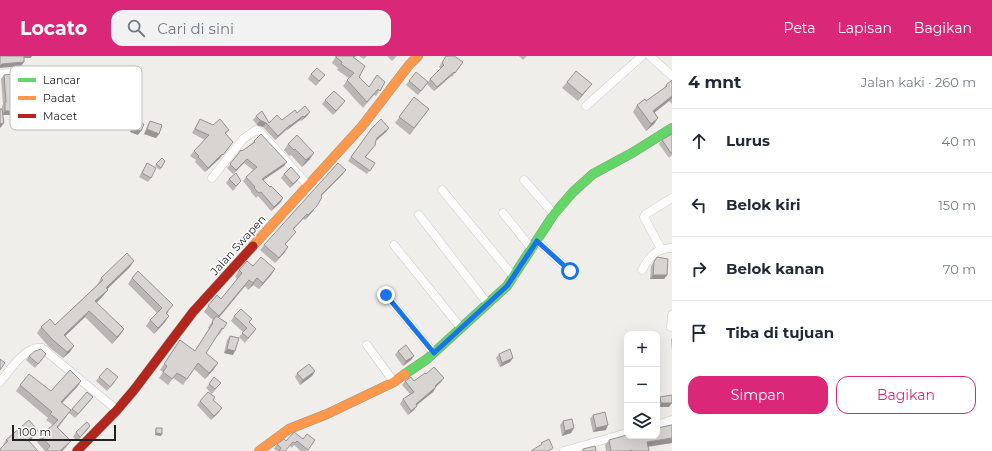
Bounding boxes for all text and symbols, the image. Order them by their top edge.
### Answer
search box [111,10,391,46]
text: Locato [20,17,87,40]
icon: search [125,17,147,39]
text: Cari di sini [157,19,234,38]
text: Peta [784,19,816,37]
text: Lapisan [838,19,892,37]
text: Bagikan [914,19,972,37]
legend [10,66,142,130]
text: 4 mnt [688,72,742,92]
text: Lancar [43,73,81,87]
text: Jalan kaki · 260 m [861,74,976,90]
text: Padat [43,91,76,105]
text: Macet [43,109,78,123]
icon: ahead [688,130,710,152]
text: Lurus [726,131,770,150]
text: 40 m [942,133,976,149]
icon: left [688,194,710,216]
text: Belok kiri [726,195,801,214]
text: 150 m [938,197,976,213]
street label: Jalan Swapen [207,212,269,279]
icon: right [688,258,710,280]
text: Belok kanan [726,259,824,278]
text: 70 m [943,261,976,277]
route start [561,262,579,280]
route end [377,286,395,304]
icon: arrive [688,322,710,344]
text: Tiba di tujuan [726,323,834,342]
map controls [624,331,660,439]
button: + [624,331,660,367]
button: − [624,367,660,403]
button: Simpan [688,376,828,414]
button: Bagikan [836,376,976,414]
button: layers [624,403,660,439]
scale bar [12,423,116,442]
text: 100 m [18,425,51,439]

